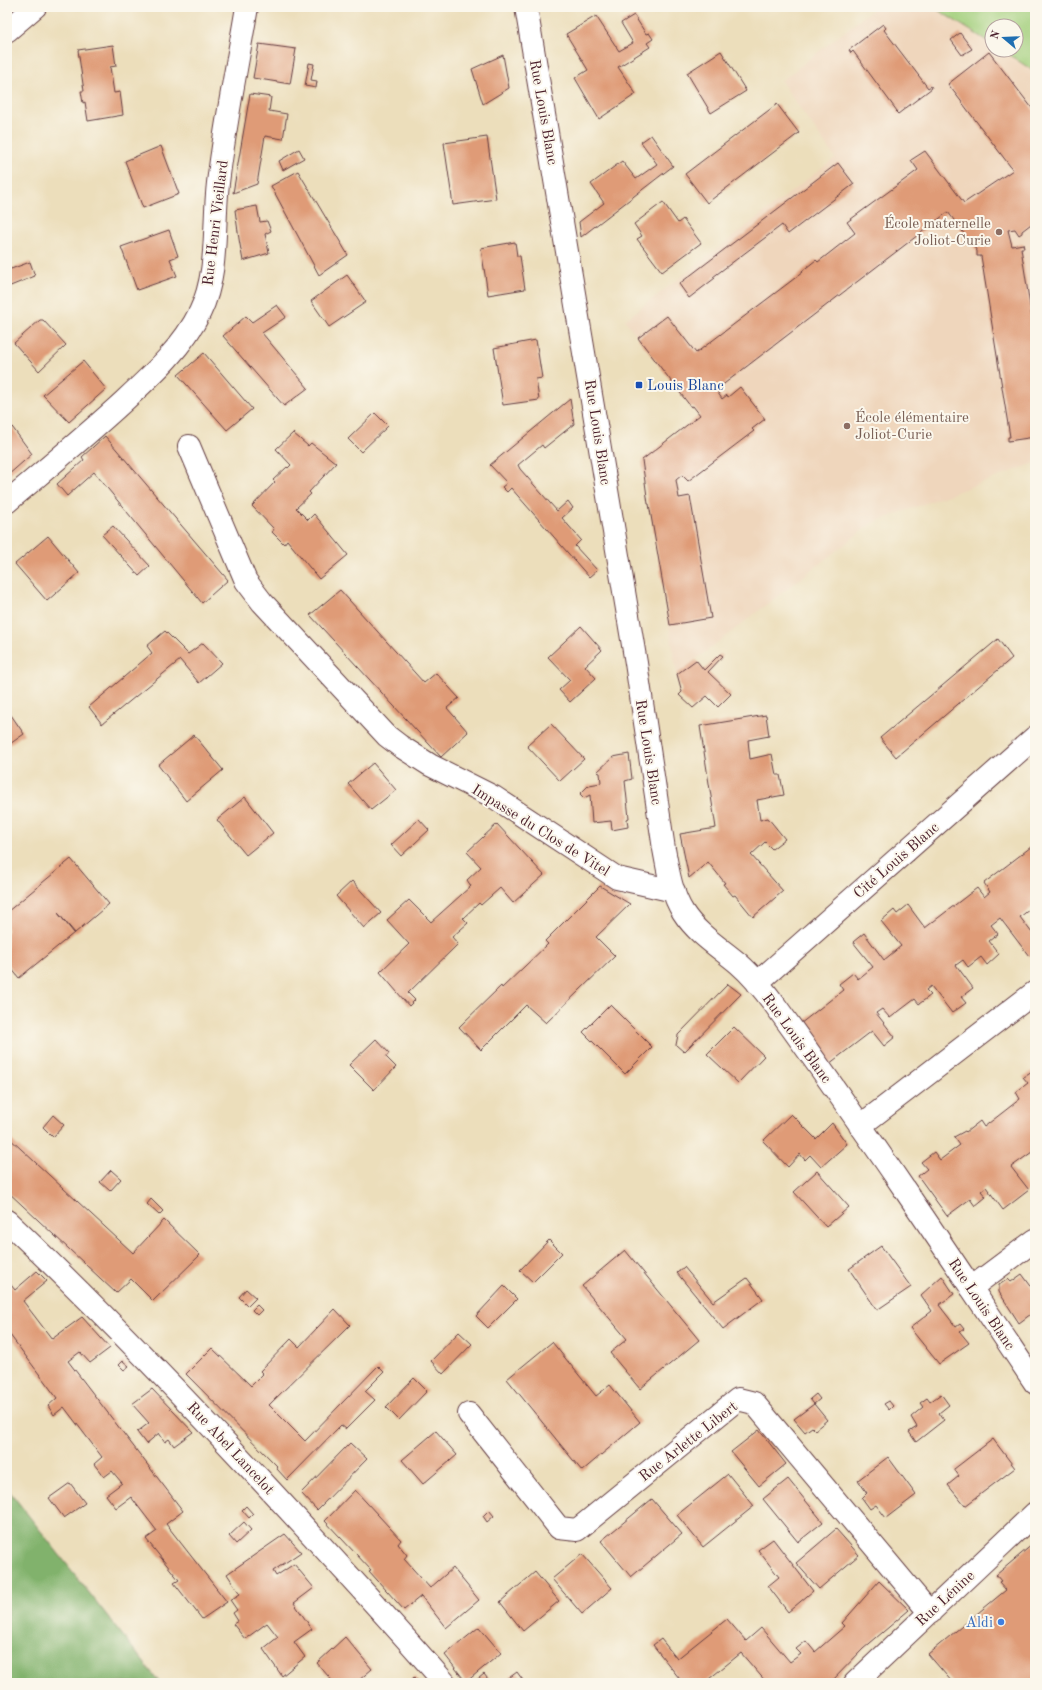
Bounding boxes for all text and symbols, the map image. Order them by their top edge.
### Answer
north arrow [984,18,1024,58]
text: N [989,29,1003,41]
street label: Rue Louis Blanc [526,58,559,166]
street label: Rue Henri Vieillard [201,159,232,287]
place label: École maternelle Joliot-Curie [884,214,991,249]
marker: École maternelle Joliot-Curie [994,227,1004,237]
street label: Rue Louis Blanc [581,378,612,486]
place label: Louis Blanc [647,379,724,394]
marker: Louis Blanc [634,380,644,390]
place label: École élémentaire Joliot-Curie [855,408,969,443]
marker: École élémentaire Joliot-Curie [842,421,852,431]
street label: Rue Louis Blanc [632,698,663,806]
street label: Impasse du Clos de Vitel [469,783,612,880]
street label: Cité Louis Blanc [852,820,943,902]
street label: Rue Louis Blanc [758,991,833,1087]
street label: Rue Louis Blanc [945,1256,1017,1354]
street label: Rue Arlette Libert [637,1399,741,1485]
street label: Rue Abel Lancelot [184,1400,276,1498]
street label: Rue Lénine [914,1568,978,1630]
place label: Aldi [966,1616,993,1631]
marker: Aldi [996,1617,1006,1627]

